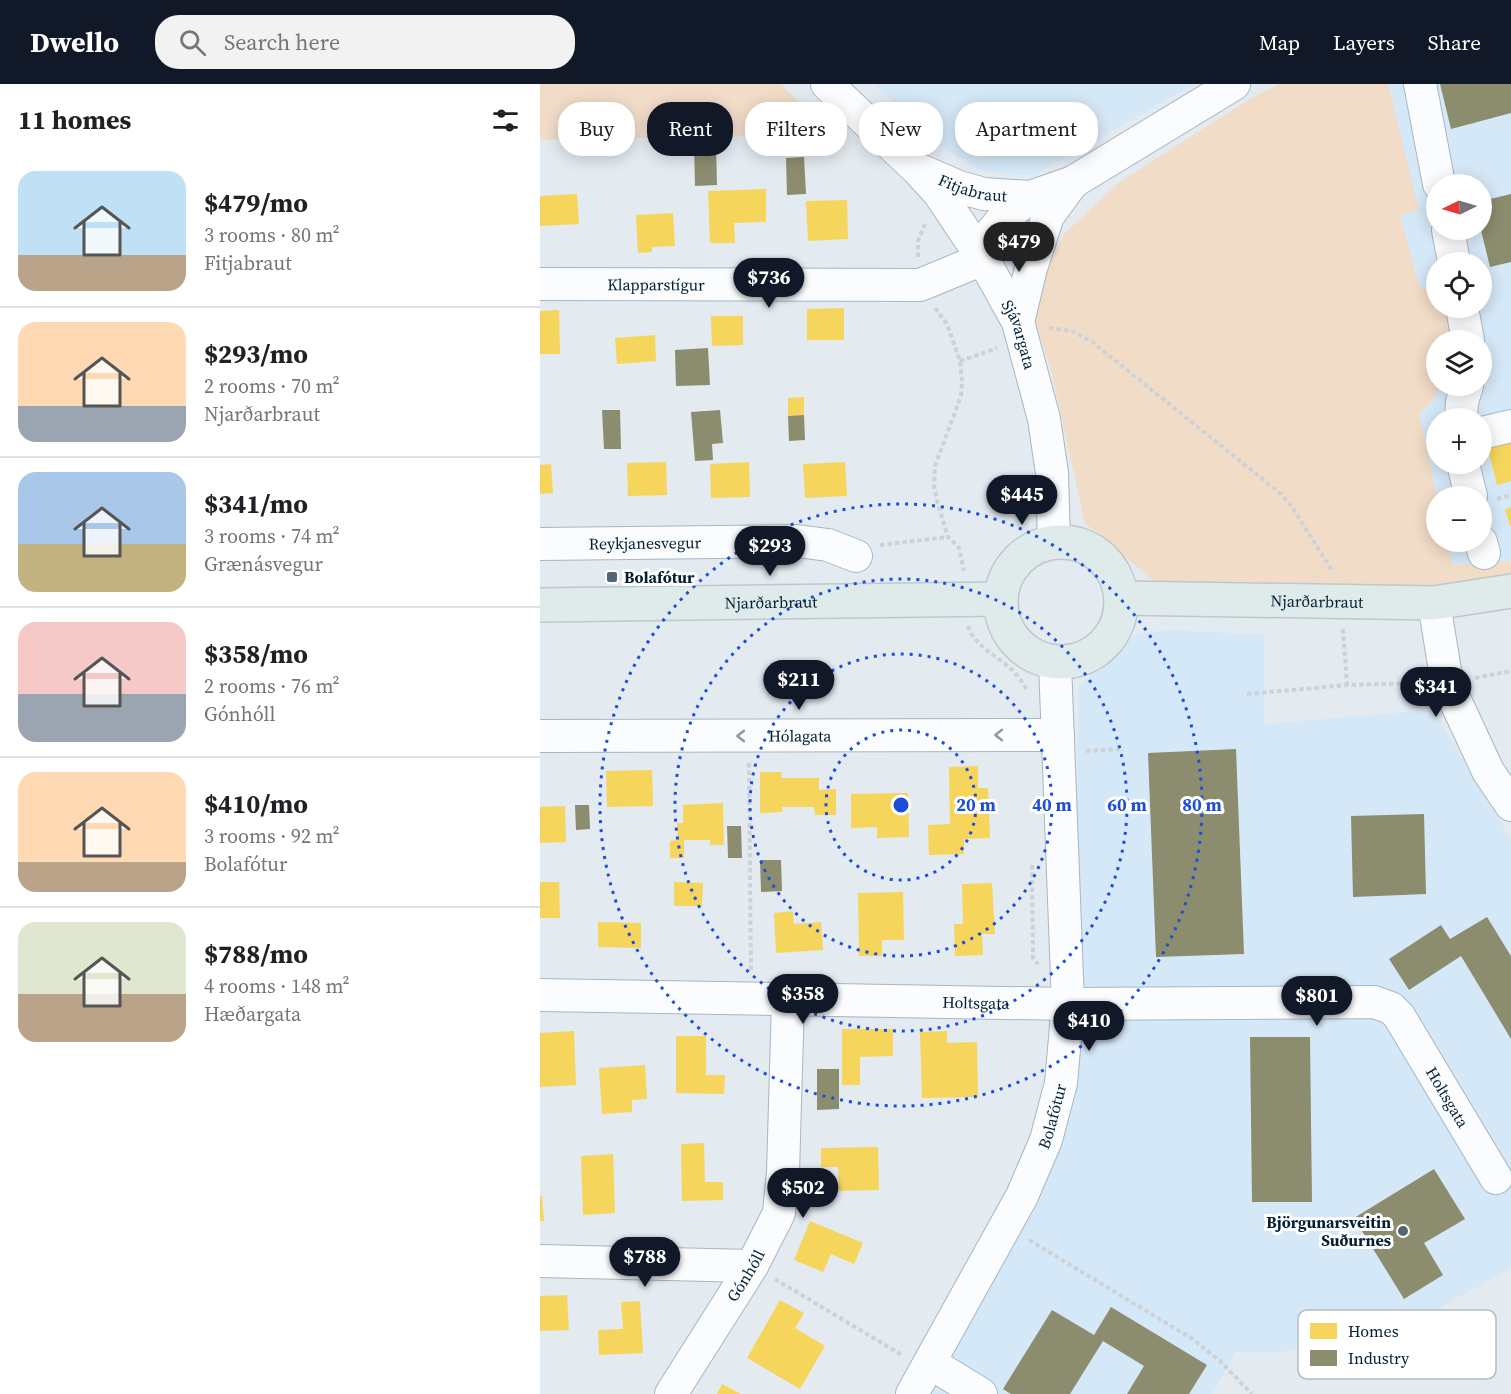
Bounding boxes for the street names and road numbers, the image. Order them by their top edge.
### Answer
street label: Fitjabraut [935,168,1008,207]
street label: Klapparstígur [607,273,705,295]
street label: Sjávargata [997,296,1041,373]
street label: Reykjanesvegur [589,531,702,554]
street label: Njarðarbraut [1270,589,1364,613]
street label: Njarðarbraut [724,590,818,614]
street label: Hólagata [768,724,832,747]
street label: Holtsgata [942,991,1011,1014]
street label: Holtsgata [1421,1063,1475,1132]
street label: Bolafótur [1032,1081,1071,1152]
street label: Gónhóll [721,1246,770,1306]

